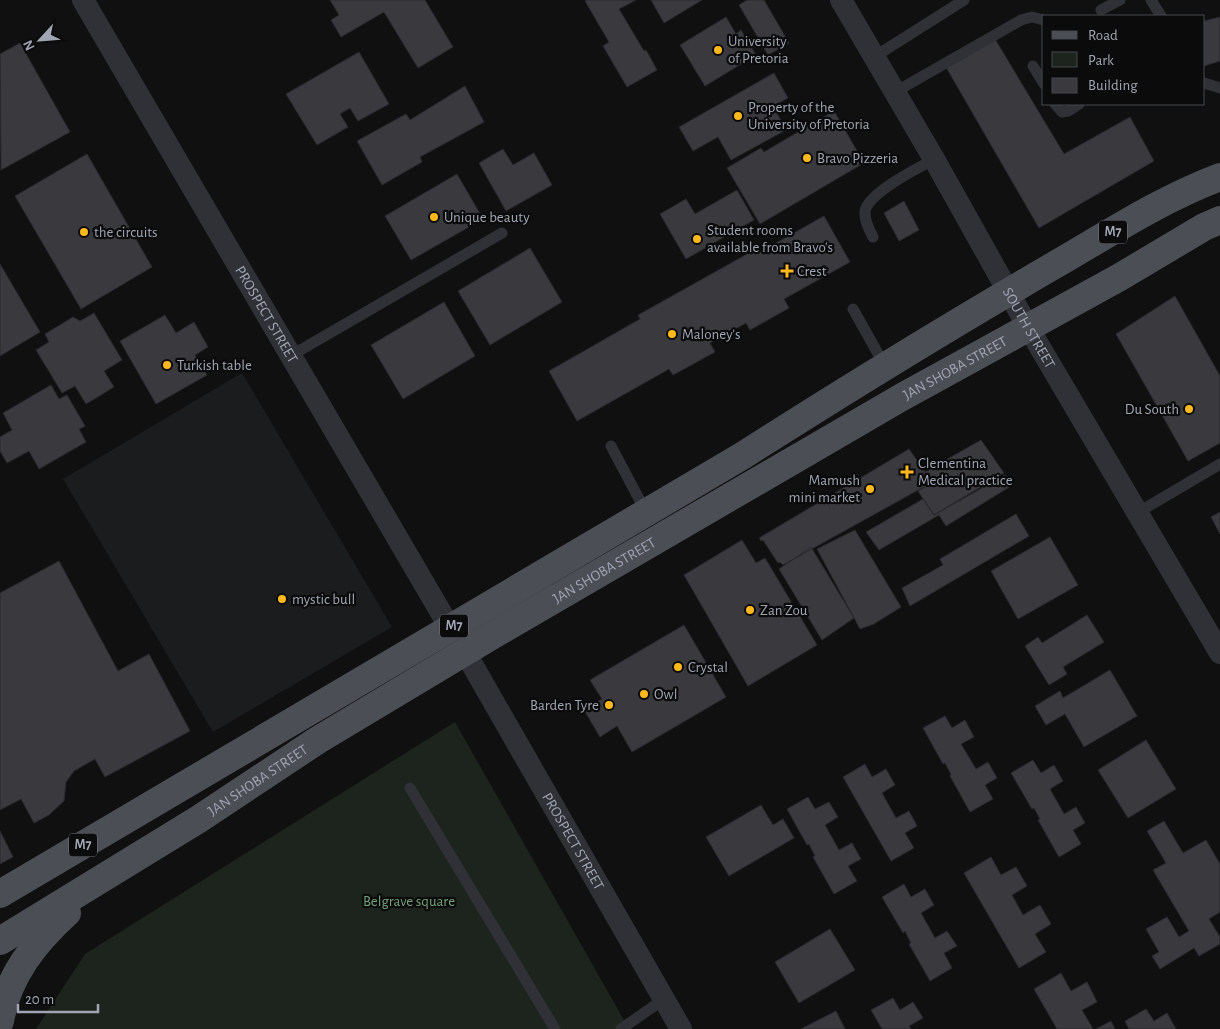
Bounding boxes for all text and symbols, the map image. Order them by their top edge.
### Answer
north arrow [15,15,65,65]
legend [1042,15,1205,105]
text: Road [1088,28,1118,43]
place label: University of Pretoria [728,34,789,66]
text: N [21,38,38,53]
marker: University of Pretoria [712,44,724,56]
text: Park [1088,53,1114,68]
text: Building [1088,78,1138,93]
place label: Property of the University of Pretoria [748,100,870,132]
marker: Property of the University of Pretoria [732,110,744,122]
place label: Bravo Pizzeria [817,151,898,166]
marker: Bravo Pizzeria [801,152,813,164]
place label: Unique beauty [444,210,530,225]
marker: Unique beauty [428,211,440,223]
road number: M7 [1099,220,1127,243]
place label: Student rooms available from Bravo's [707,223,833,255]
place label: the circuits [94,225,158,240]
marker: the circuits [78,226,90,238]
marker: Student rooms available from Bravo's [691,233,703,245]
street label: PROSPECT STREET [233,263,301,366]
place label: Crest [797,264,827,279]
marker: Crest [781,265,793,277]
street label: SOUTH STREET [1000,285,1058,371]
place label: Maloney's [682,327,741,342]
marker: Maloney's [666,328,678,340]
street label: JAN SHOBA STREET [900,333,1010,402]
place label: Turkish table [177,358,252,373]
marker: Turkish table [161,359,173,371]
place label: Du South [1125,402,1179,417]
marker: Du South [1183,403,1195,415]
place label: Clementina Medical practice [918,456,1013,488]
marker: Clementina Medical practice [900,465,914,479]
place label: Mamush mini market [789,473,860,505]
marker: Mamush mini market [864,483,876,495]
street label: JAN SHOBA STREET [550,534,659,606]
place label: mystic bull [292,592,355,607]
marker: mystic bull [276,593,288,605]
place label: Zan Zou [760,603,808,618]
marker: Zan Zou [744,604,756,616]
road number: M7 [440,614,468,638]
place label: Crystal [688,660,728,675]
marker: Crystal [672,661,684,673]
place label: Owl [654,687,677,702]
marker: Owl [638,688,650,700]
place label: Barden Tyre [530,698,599,713]
marker: Barden Tyre [603,699,615,711]
street label: JAN SHOBA STREET [205,741,311,818]
street label: PROSPECT STREET [540,790,607,893]
road number: M7 [69,834,97,856]
park label: Belgrave square [363,894,455,909]
scale bar [18,982,98,1014]
text: 20 m [25,992,54,1007]

